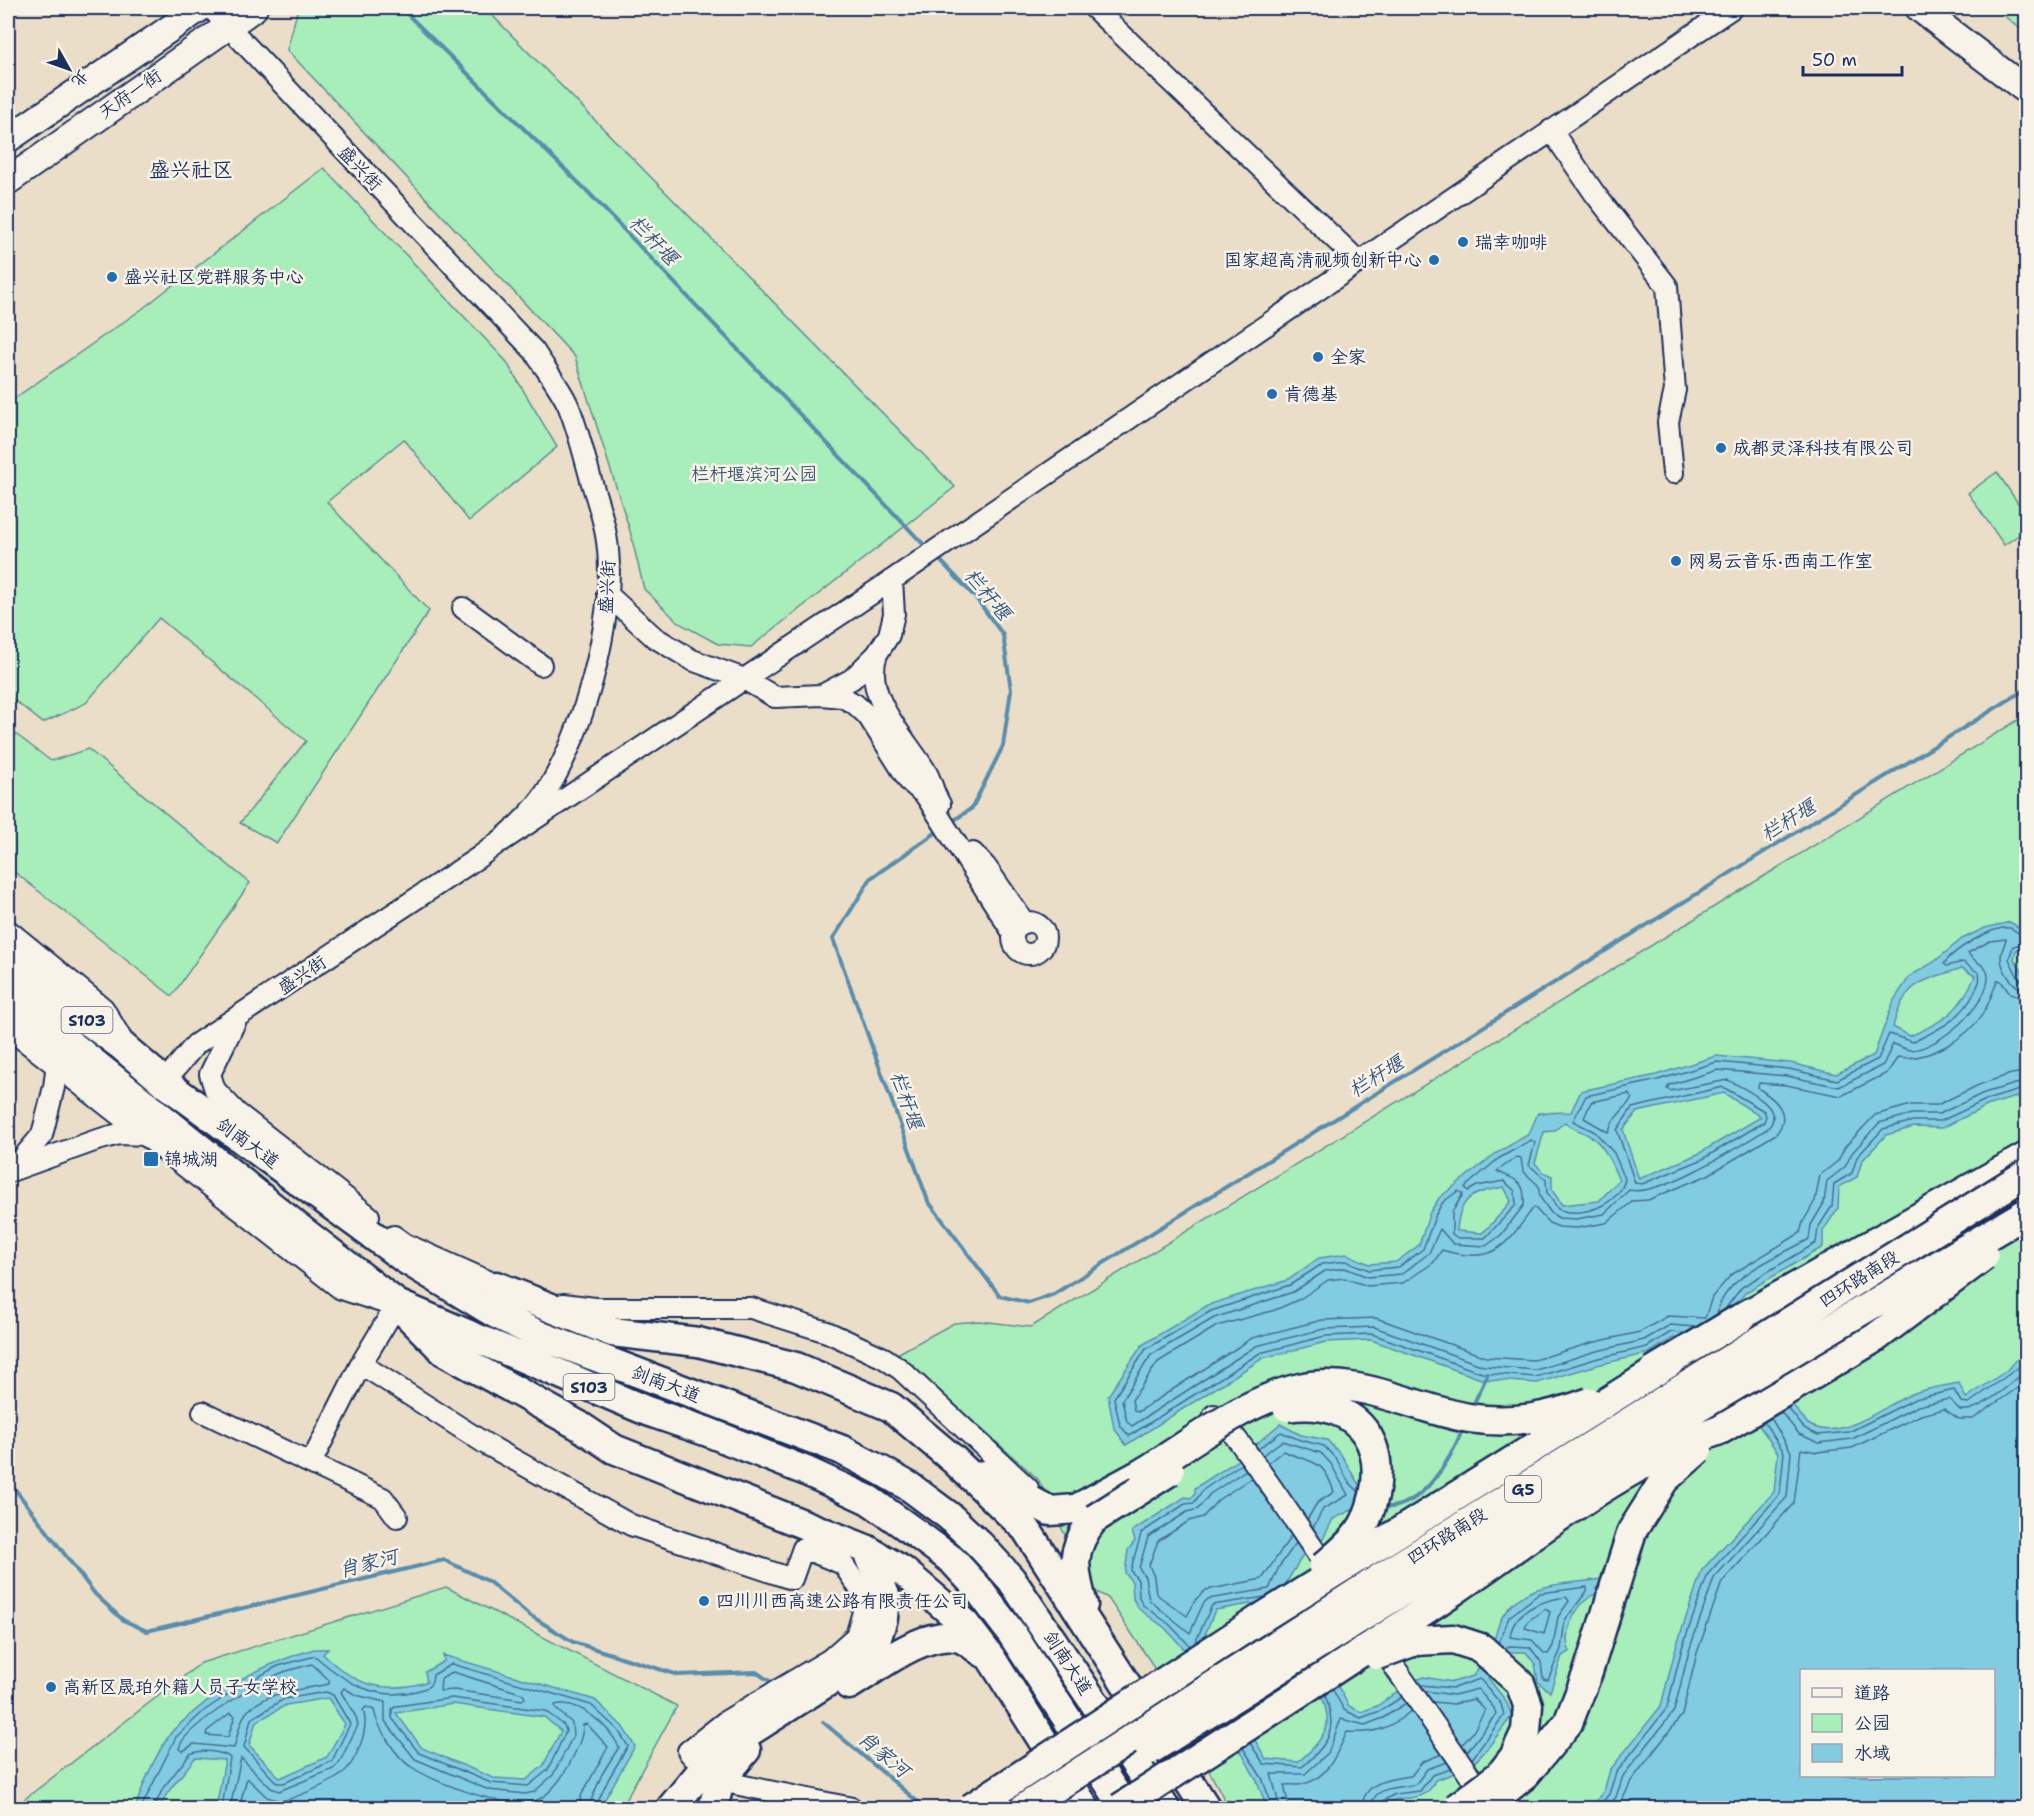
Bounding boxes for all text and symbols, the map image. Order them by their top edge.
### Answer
north arrow [39,39,99,99]
scale bar [1803,39,1902,77]
text: 50 m [1812,48,1857,72]
street label: 天府一街 [94,64,166,124]
text: 北 [67,65,93,91]
street label: 盛兴街 [333,140,387,196]
district label: 盛兴社区 [149,156,233,184]
water label: 栏杆堰 [624,209,686,272]
place label: 瑞幸咖啡 [1475,230,1547,254]
marker: 瑞幸咖啡 [1456,235,1470,249]
place label: 国家超高清视频创新中心 [1224,248,1422,272]
marker: 国家超高清视频创新中心 [1427,253,1441,267]
place label: 盛兴社区党群服务中心 [124,265,304,289]
marker: 盛兴社区党群服务中心 [105,270,119,284]
place label: 全家 [1330,345,1366,369]
marker: 全家 [1311,350,1325,364]
place label: 肯德基 [1284,382,1338,406]
marker: 肯德基 [1265,387,1279,401]
place label: 成都灵泽科技有限公司 [1733,436,1913,460]
marker: 成都灵泽科技有限公司 [1714,441,1728,455]
park label: 栏杆堰滨河公园 [691,462,817,486]
place label: 网易云音乐·西南工作室 [1688,549,1873,573]
marker: 网易云音乐·西南工作室 [1669,554,1683,568]
street label: 盛兴街 [594,559,620,615]
water label: 栏杆堰 [959,563,1019,627]
water label: 栏杆堰 [1756,792,1822,847]
street label: 盛兴街 [273,950,331,1000]
road number: S103 [62,1007,112,1033]
water label: 栏杆堰 [1344,1048,1410,1103]
water label: 栏杆堰 [885,1067,930,1135]
street label: 剑南大道 [212,1112,284,1174]
place label: 锦城湖 [164,1147,218,1171]
marker: 锦城湖 [142,1150,160,1168]
street label: 四环路南段 [1814,1245,1904,1313]
street label: 剑南大道 [628,1360,704,1408]
road number: S103 [564,1374,614,1400]
road number: G5 [1505,1476,1541,1502]
street label: 四环路南段 [1402,1502,1492,1570]
water label: 肖家河 [336,1542,403,1583]
place label: 四川川西高速公路有限责任公司 [716,1589,968,1613]
marker: 四川川西高速公路有限责任公司 [697,1594,711,1608]
street label: 剑南大道 [1038,1626,1098,1700]
legend [1800,1669,1995,1777]
place label: 高新区晟珀外籍人员子女学校 [63,1675,297,1699]
marker: 高新区晟珀外籍人员子女学校 [44,1680,58,1694]
text: 道路 [1854,1681,1890,1705]
text: 公园 [1854,1711,1890,1735]
water label: 肖家河 [853,1725,918,1785]
text: 水域 [1854,1741,1890,1765]

